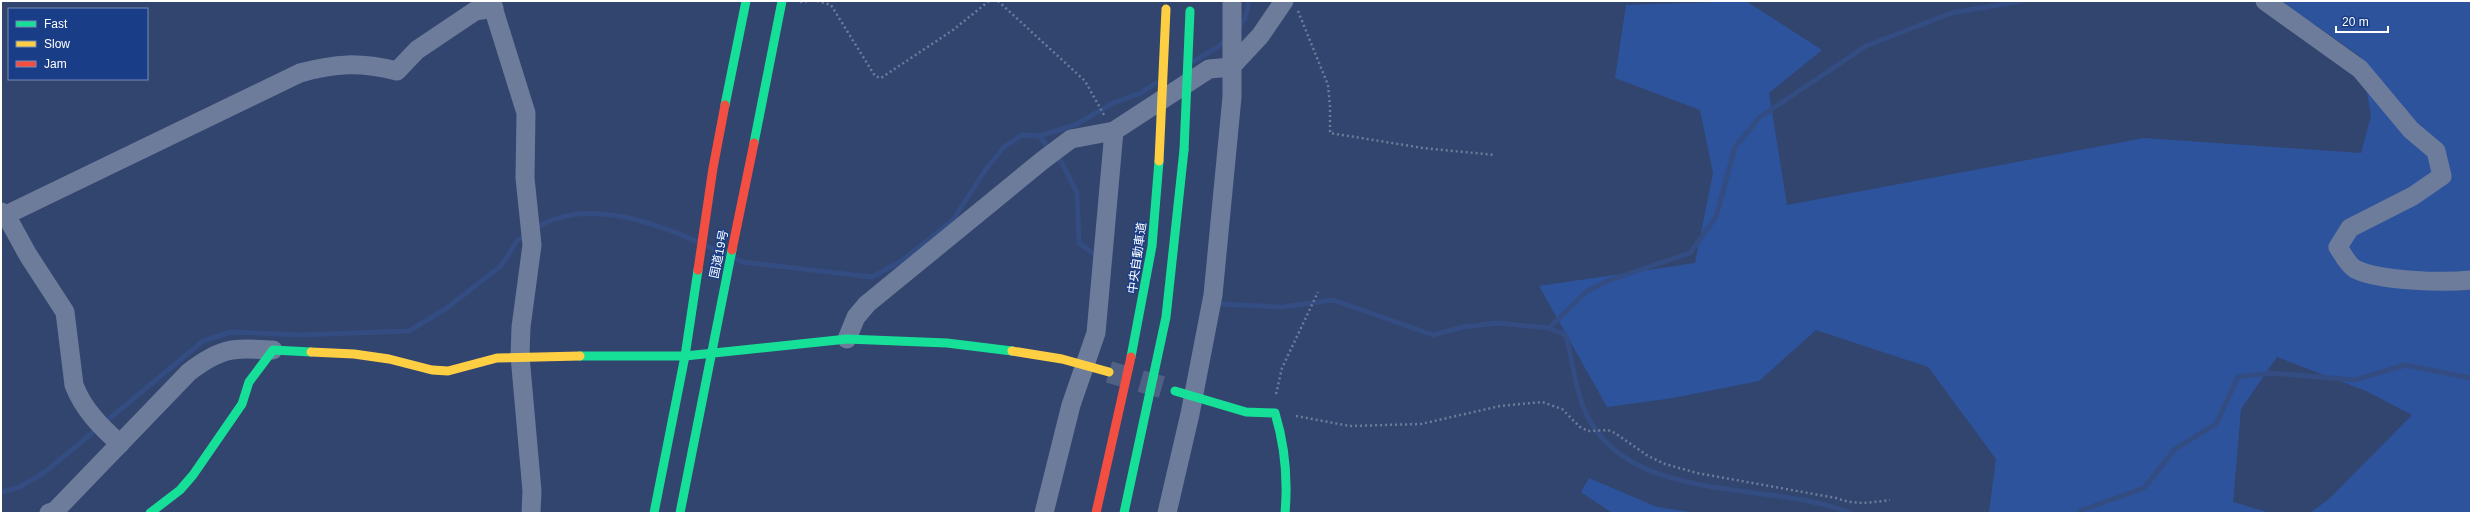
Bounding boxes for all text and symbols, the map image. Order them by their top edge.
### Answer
legend [8,8,148,80]
scale bar [2336,8,2388,34]
text: 20 m [2342,15,2369,29]
text: Fast [44,17,68,31]
text: Slow [44,37,70,51]
text: Jam [44,57,67,71]
street label: 中央自動車道 [1125,221,1149,295]
street label: 国道19号 [707,228,731,280]

